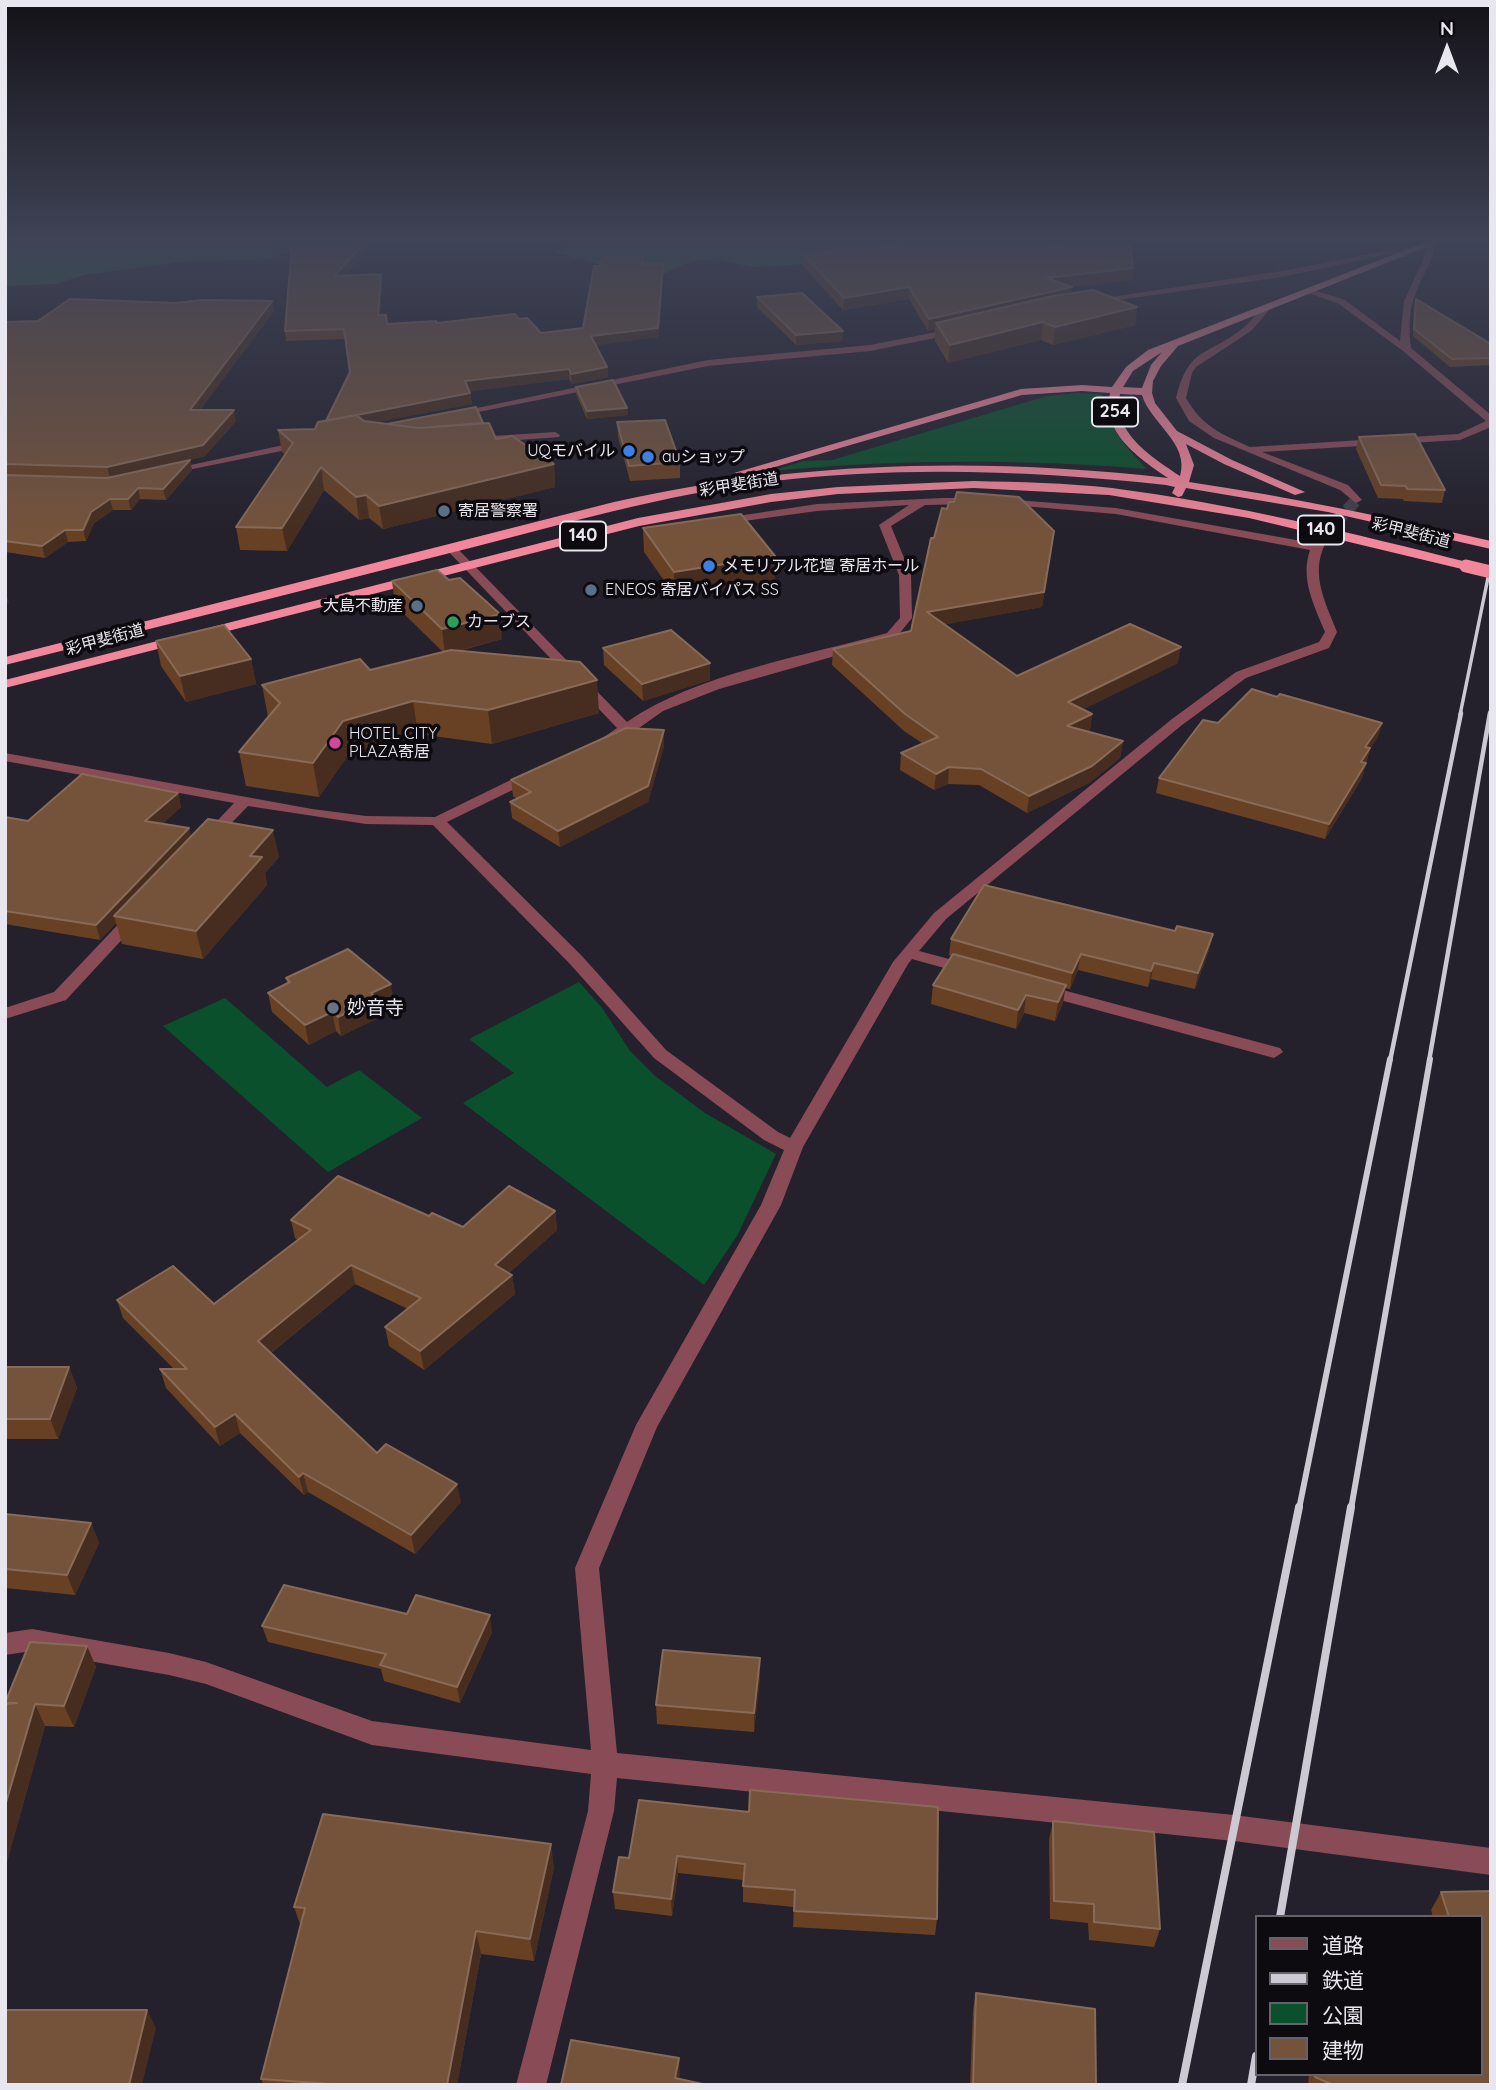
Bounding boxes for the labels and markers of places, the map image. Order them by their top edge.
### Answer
place label: UQモバイル [527,441,615,461]
marker: UQモバイル [621,443,637,459]
place label: auショップ [662,447,745,467]
marker: auショップ [640,449,656,465]
place label: 寄居警察署 [458,501,538,521]
marker: 寄居警察署 [436,503,452,519]
place label: メモリアル花壇 寄居ホール [723,556,919,576]
marker: メモリアル花壇 寄居ホール [701,558,717,574]
place label: ENEOS 寄居バイパス SS [605,580,779,600]
marker: ENEOS 寄居バイパス SS [583,582,599,598]
place label: 大島不動産 [323,596,403,616]
marker: 大島不動産 [409,598,425,614]
place label: カーブス [467,612,531,632]
marker: カーブス [445,614,461,630]
place label: HOTEL CITY PLAZA寄居 [349,724,437,762]
marker: HOTEL CITY PLAZA寄居 [327,735,343,751]
place label: 妙音寺 [347,997,404,1019]
marker: 妙音寺 [325,1000,341,1016]

